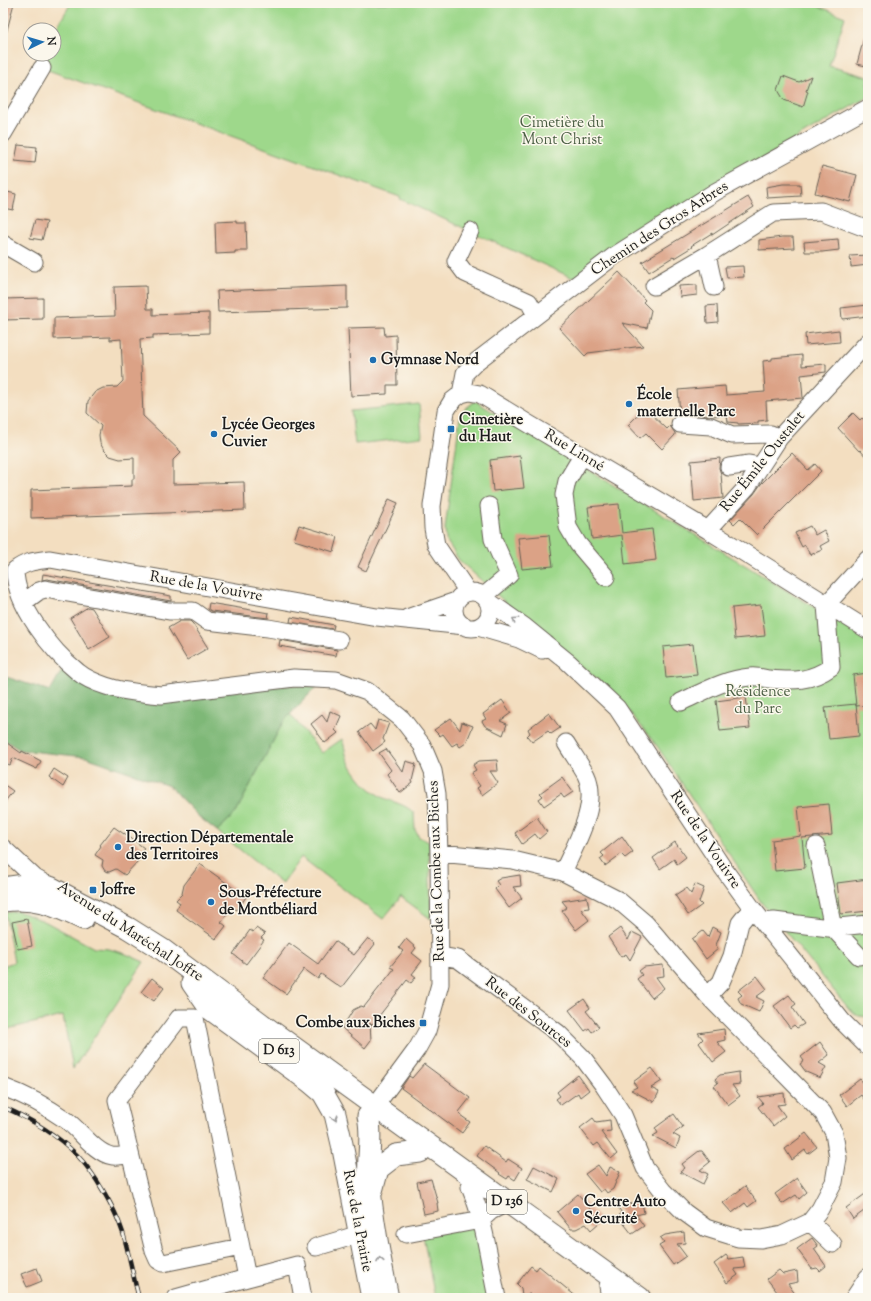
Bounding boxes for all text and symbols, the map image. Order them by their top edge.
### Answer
north arrow [22,22,62,62]
text: N [43,35,59,47]
park label: Cimetière du Mont Christ [520,113,605,151]
street label: Chemin des Gros Arbres [587,177,733,281]
place label: Gymnase Nord [381,350,480,371]
marker: Gymnase Nord [368,355,378,365]
place label: École maternelle Parc [637,383,736,423]
marker: École maternelle Parc [624,399,634,409]
street label: Rue Émile Oustalet [715,406,810,517]
place label: Cimetière du Haut [459,410,523,448]
place label: Lycée Georges Cuvier [222,415,315,453]
marker: Cimetière du Haut [446,424,456,434]
street label: Rue Linné [540,425,608,477]
marker: Lycée Georges Cuvier [209,429,219,439]
street label: Rue de la Vouivre [148,567,264,607]
one-way arrow [513,618,520,625]
park label: Résidence du Parc [725,682,791,720]
street label: Rue de la Combe aux Biches [423,780,451,962]
street label: Rue de la Vouivre [664,787,746,893]
place label: Direction Départementale des Territoires [126,828,294,866]
marker: Direction Départementale des Territoires [113,842,123,852]
street label: Avenue du Maréchal Joffre [53,877,207,987]
place label: Joffre [100,880,135,901]
place label: Sous-Préfecture de Montbéliard [219,883,322,921]
marker: Joffre [88,885,98,895]
marker: Sous-Préfecture de Montbéliard [206,897,216,907]
street label: Rue des Sources [480,973,576,1054]
place label: Combe aux Biches [296,1013,415,1034]
marker: Combe aux Biches [418,1018,428,1028]
road number: D 613 [259,1039,299,1063]
one-way arrow [331,1115,339,1121]
street label: Rue de la Prairie [337,1168,377,1274]
road number: D 136 [487,1190,527,1214]
place label: Centre Auto Sécurité [584,1192,666,1230]
marker: Centre Auto Sécurité [571,1206,581,1216]
one-way arrow [377,1257,385,1263]

